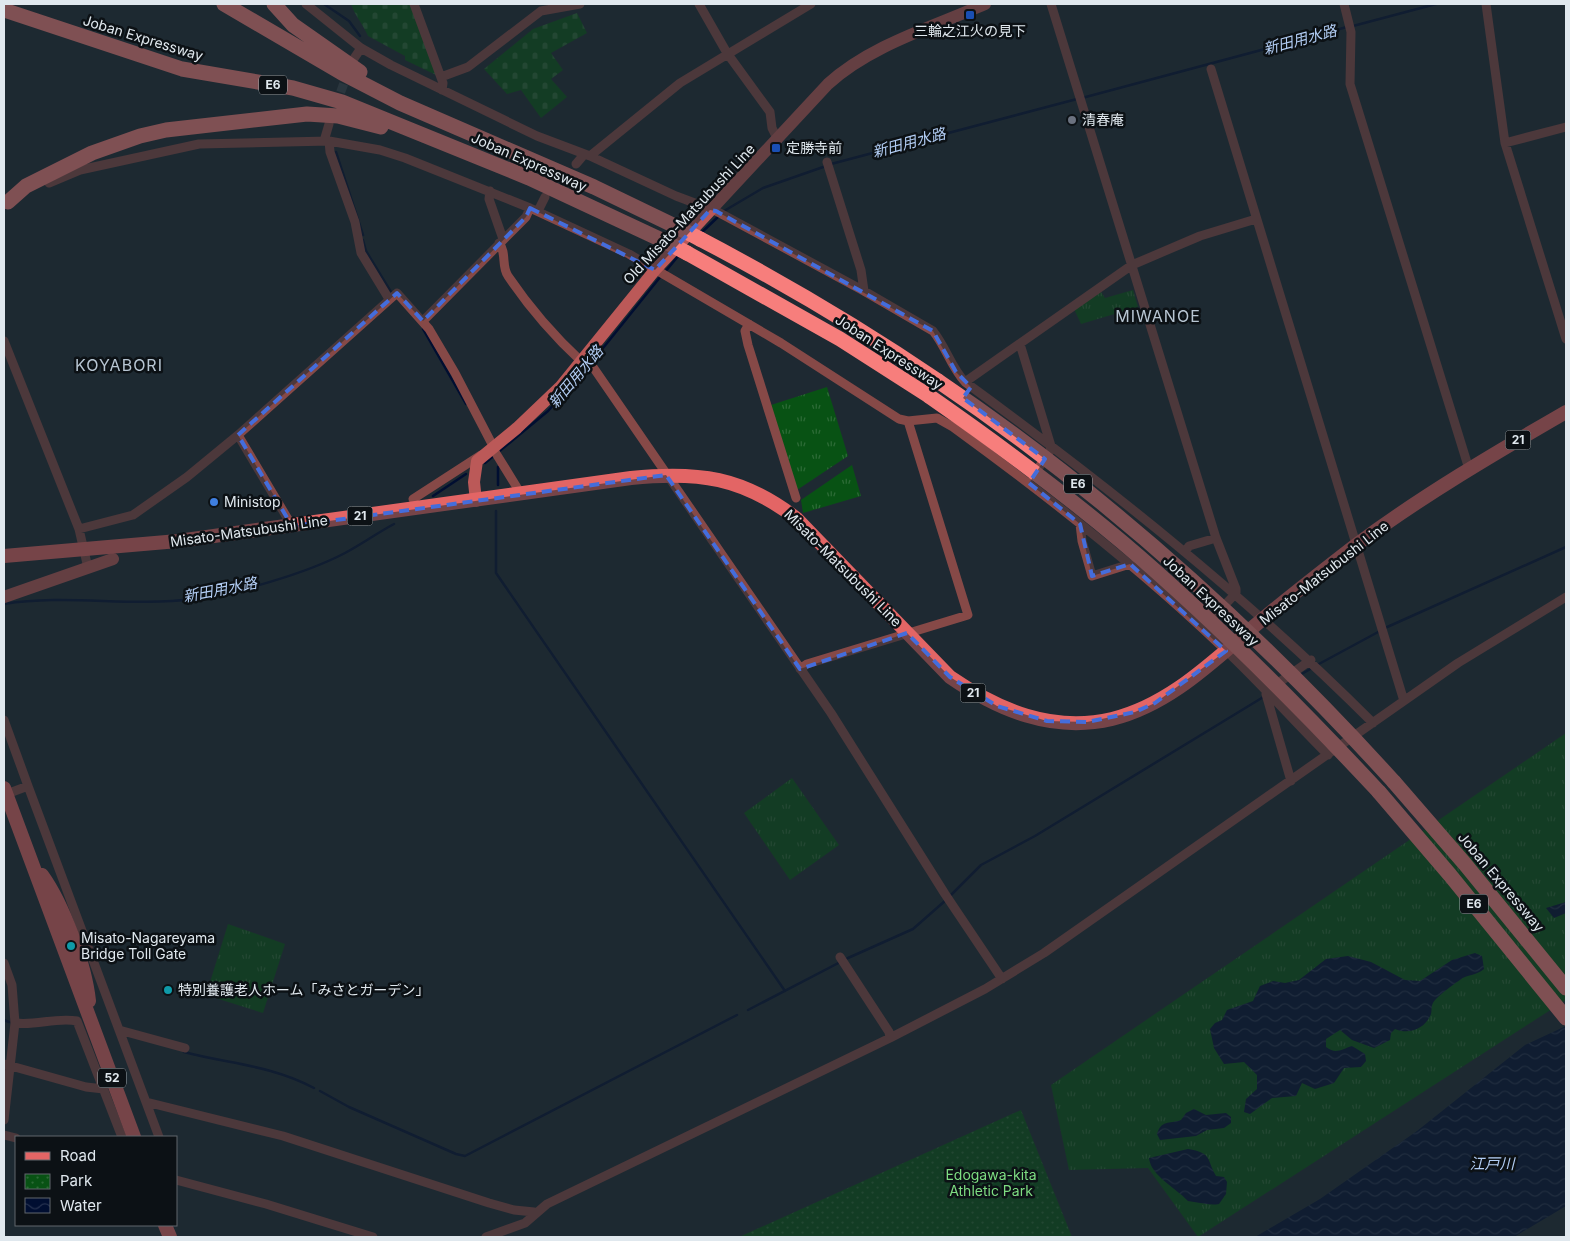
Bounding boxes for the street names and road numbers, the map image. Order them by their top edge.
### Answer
street label: Joban Expressway [81,11,205,64]
road number: E6 [259,76,287,94]
street label: Joban Expressway [469,128,590,195]
street label: Old Misato-Matsubushi Line [619,140,758,287]
street label: Joban Expressway [832,310,946,393]
road number: 21 [1506,430,1530,450]
road number: E6 [1064,474,1092,494]
street label: Misato-Matsubushi Line [781,505,906,630]
road number: 21 [348,506,372,526]
street label: Misato-Matsubushi Line [169,511,329,550]
street label: Misato-Matsubushi Line [1256,517,1391,628]
street label: Joban Expressway [1160,552,1263,649]
road number: 21 [960,684,986,702]
street label: Joban Expressway [1455,828,1548,935]
road number: E6 [1460,894,1488,914]
road number: 52 [98,1068,126,1088]

